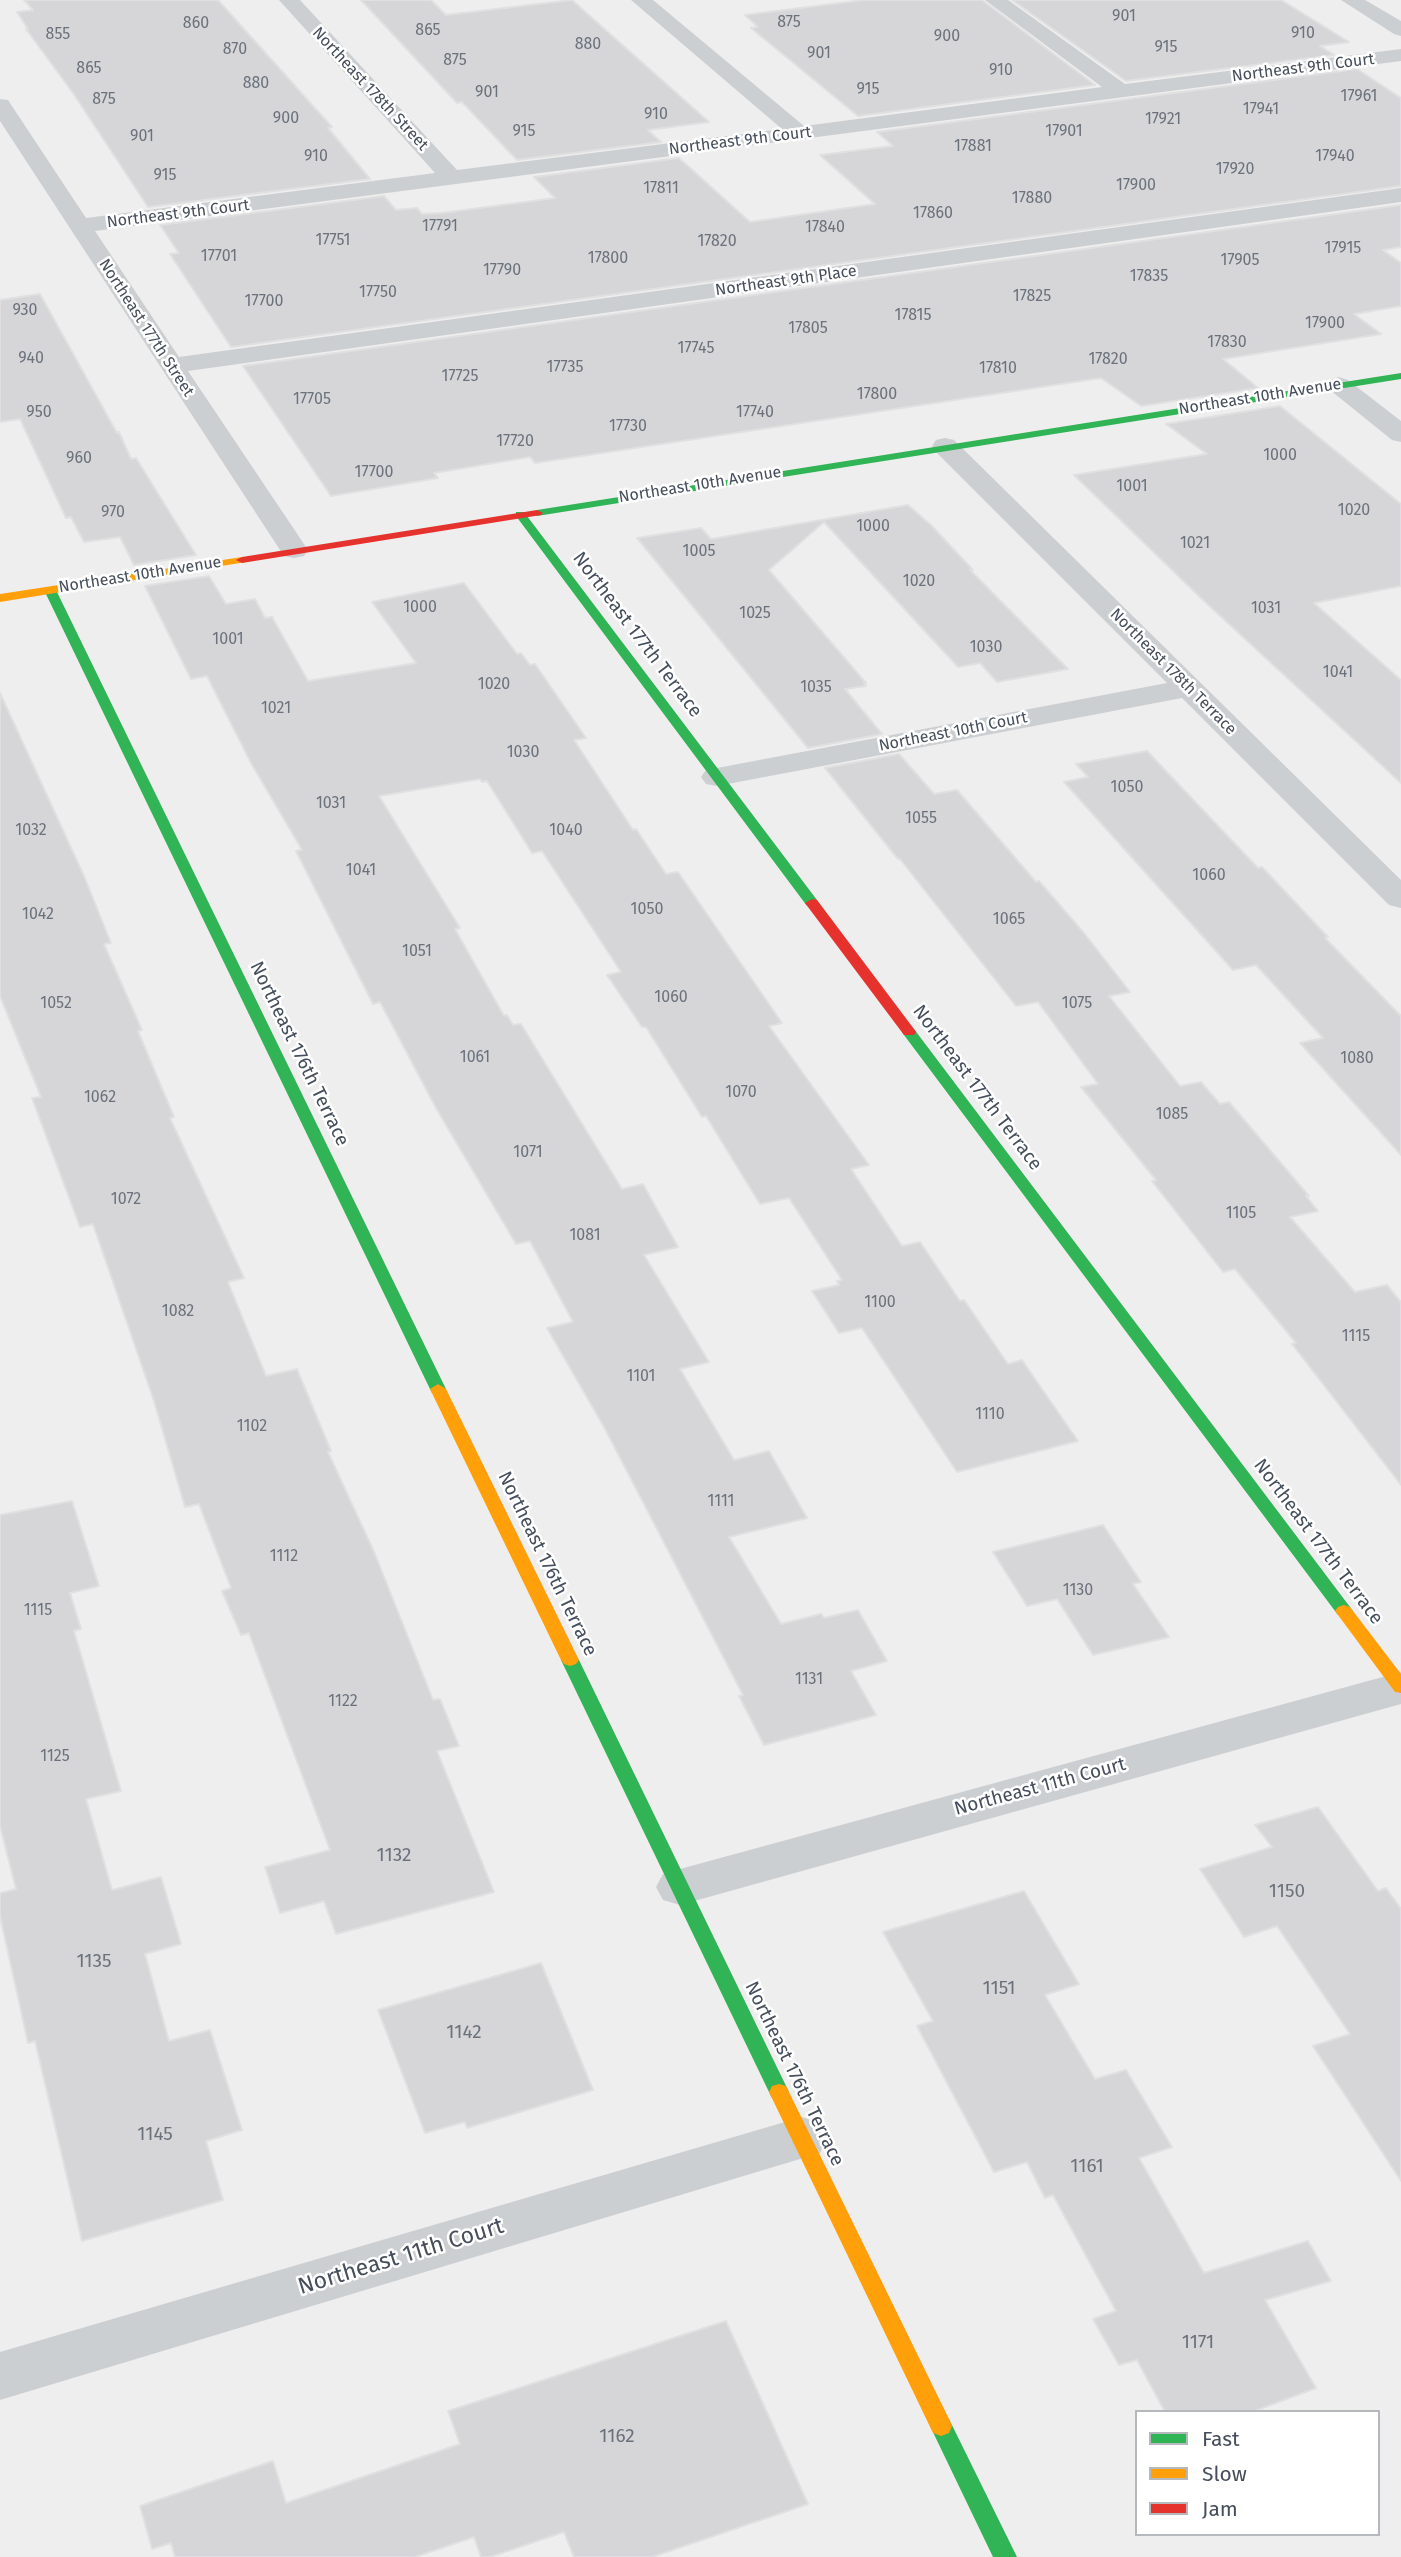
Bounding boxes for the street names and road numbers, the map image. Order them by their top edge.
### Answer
street label: Northeast 178th Street [308,23,432,155]
street label: Northeast 9th Court [1231,50,1375,86]
street label: Northeast 9th Court [668,123,812,159]
street label: Northeast 9th Court [106,196,250,232]
street label: Northeast 177th Street [94,256,198,400]
street label: Northeast 9th Place [714,262,858,300]
street label: Northeast 10th Avenue [1177,375,1343,419]
street label: Northeast 10th Avenue [617,463,783,507]
street label: Northeast 177th Terrace [567,548,707,722]
street label: Northeast 10th Avenue [57,553,223,597]
street label: Northeast 178th Terrace [1106,605,1240,739]
street label: Northeast 10th Court [877,708,1029,756]
street label: Northeast 176th Terrace [244,958,354,1150]
street label: Northeast 177th Terrace [907,1001,1047,1175]
street label: Northeast 177th Terrace [1248,1455,1388,1629]
street label: Northeast 176th Terrace [492,1468,602,1660]
street label: Northeast 11th Court [952,1753,1128,1821]
street label: Northeast 176th Terrace [739,1978,849,2170]
street label: Northeast 11th Court [295,2213,507,2301]

